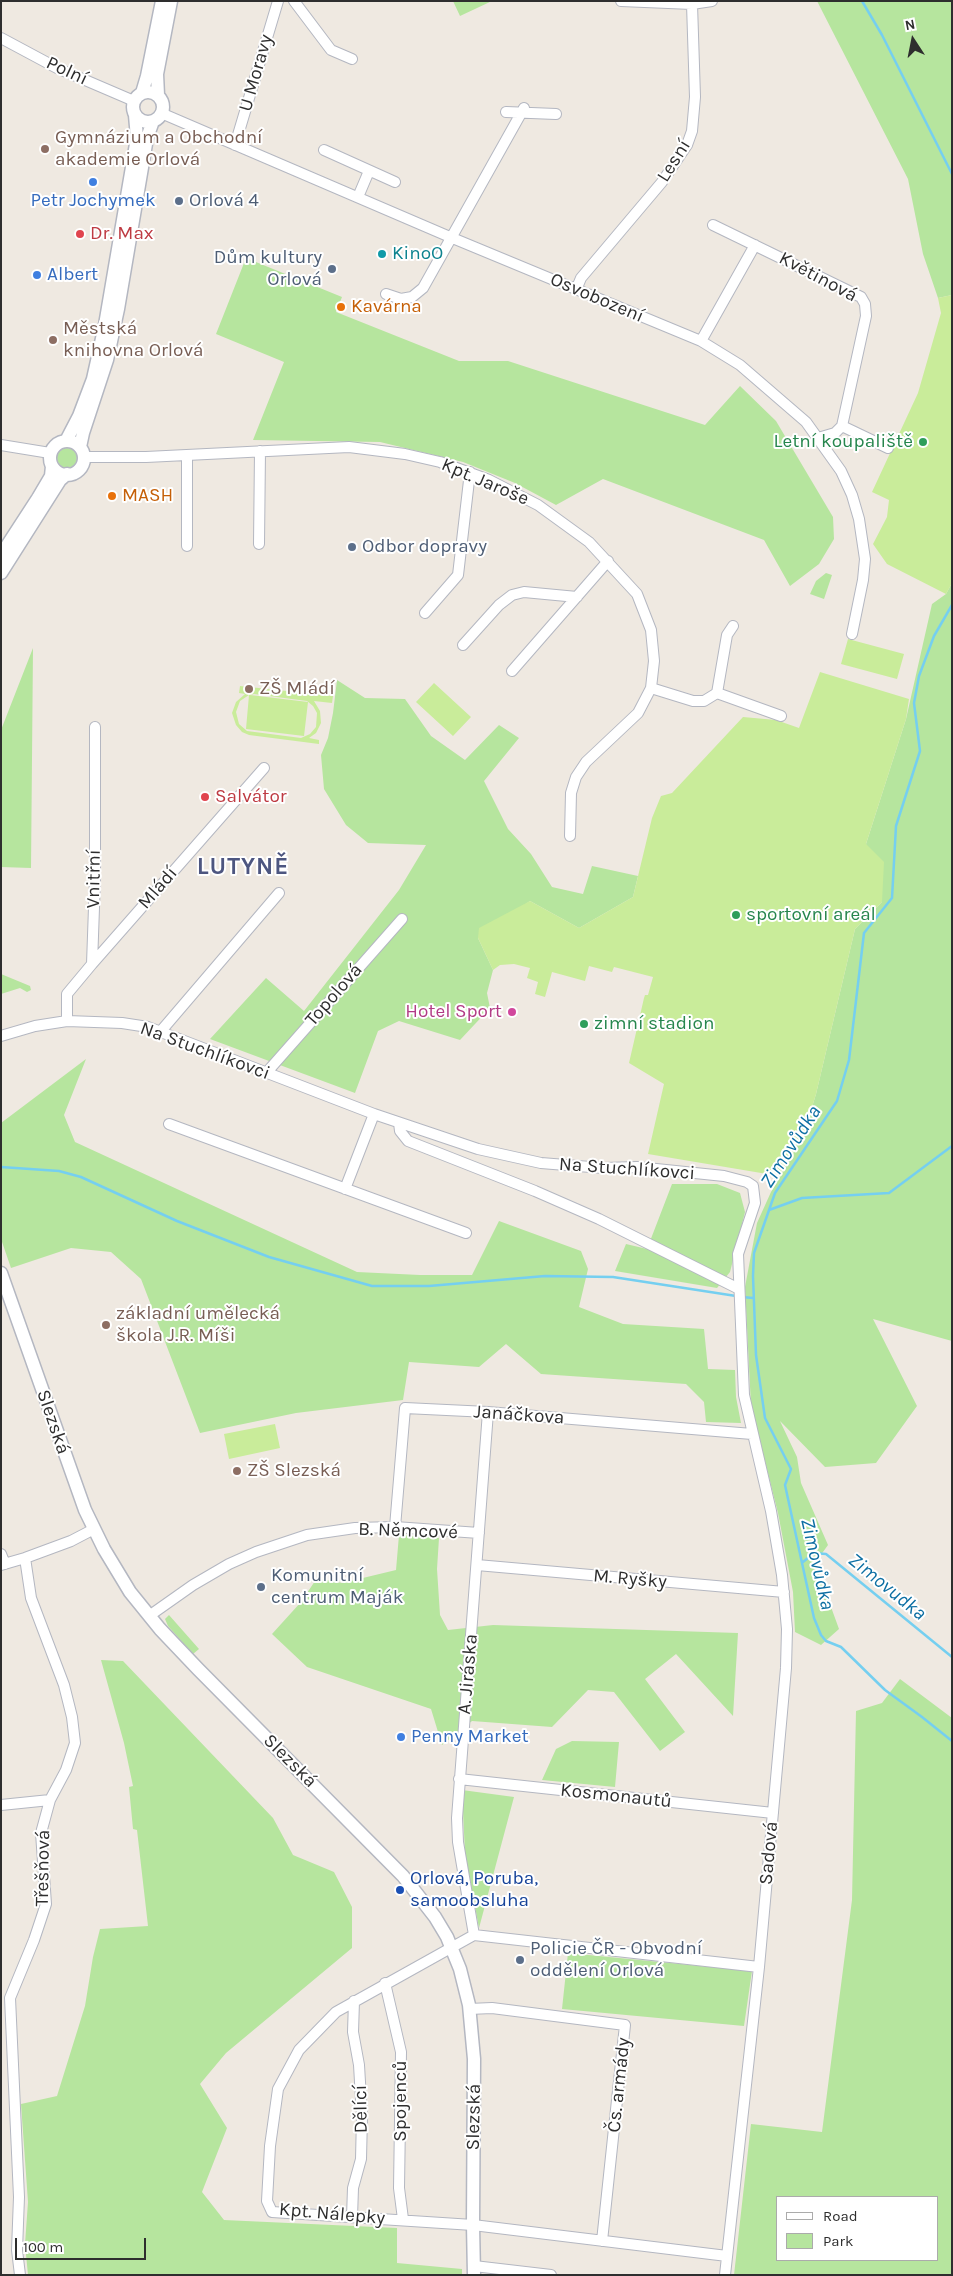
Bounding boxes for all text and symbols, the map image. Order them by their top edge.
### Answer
north arrow [888,15,938,65]
text: N [903,15,917,34]
street label: U Moravy [234,32,278,114]
street label: Polní [43,52,91,90]
place label: Gymnázium a Obchodní akademie Orlová [55,127,263,171]
street label: Lesní [652,136,696,186]
marker: Gymnázium a Obchodní akademie Orlová [39,143,51,155]
marker: Petr Jochymek [87,176,99,188]
place label: Petr Jochymek [30,190,156,212]
place label: Orlová 4 [189,190,259,212]
marker: Orlová 4 [173,195,185,207]
place label: Dr. Max [90,223,154,245]
marker: Dr. Max [74,228,86,240]
place label: KinoO [392,243,443,265]
place label: Dům kultury Orlová [214,247,322,291]
street label: Květinová [775,247,861,307]
marker: KinoO [376,248,388,260]
marker: Dům kultury Orlová [326,263,338,275]
place label: Albert [47,264,98,286]
street label: Osvobození [547,268,647,328]
marker: Albert [31,269,43,281]
place label: Kavárna [351,296,422,318]
marker: Kavárna [335,301,347,313]
place label: Městská knihovna Orlová [63,318,204,362]
marker: Městská knihovna Orlová [47,334,59,346]
place label: Letní koupaliště [774,431,913,453]
marker: Letní koupaliště [917,436,929,448]
street label: Kpt. Jaroše [438,453,532,511]
place label: MASH [122,485,173,507]
marker: MASH [106,490,118,502]
place label: Odbor dopravy [362,536,487,558]
marker: Odbor dopravy [346,541,358,553]
place label: ZŠ Mládí [259,678,335,700]
marker: ZŠ Mládí [243,683,255,695]
place label: Salvátor [215,786,287,808]
marker: Salvátor [199,791,211,803]
street label: Vnitřní [82,849,106,909]
district label: LUTYNĚ [196,853,290,881]
street label: Mládí [133,862,183,914]
place label: sportovní areál [746,904,876,926]
marker: sportovní areál [730,909,742,921]
street label: Topolová [301,959,367,1031]
place label: Hotel Sport [405,1001,502,1023]
marker: Hotel Sport [506,1006,518,1018]
place label: zimní stadion [594,1013,714,1035]
street label: Na Stuchlíkovci [137,1017,273,1085]
marker: zimní stadion [578,1018,590,1030]
water label: Zimovůdka [755,1101,827,1193]
street label: Na Stuchlíkovci [558,1153,696,1185]
place label: základní umělecká škola J.R. Míši [116,1303,280,1347]
marker: základní umělecká škola J.R. Míši [100,1319,112,1331]
street label: Slezská [31,1387,75,1457]
street label: Janáčkova [473,1400,565,1430]
place label: ZŠ Slezská [247,1460,341,1482]
marker: ZŠ Slezská [231,1465,243,1477]
water label: Zimovůdka [795,1516,839,1612]
street label: B. Němcové [358,1518,458,1544]
water label: Zimovudka [843,1548,931,1626]
street label: M. Ryšky [592,1564,668,1594]
place label: Komunitní centrum Maják [271,1565,404,1609]
marker: Komunitní centrum Maják [255,1581,267,1593]
street label: A. Jiráska [453,1633,483,1715]
place label: Penny Market [411,1726,529,1748]
street label: Slezská [258,1729,322,1793]
marker: Penny Market [395,1731,407,1743]
street label: Kosmonautů [559,1779,673,1813]
street label: Sadová [755,1820,783,1886]
street label: Třešňová [31,1830,55,1906]
place label: Orlová, Poruba, samoobsluha [410,1868,538,1912]
marker: Orlová, Poruba, samoobsluha [394,1884,406,1896]
place label: Policie ČR - Obvodní oddělení Orlová [530,1938,702,1982]
marker: Policie ČR - Obvodní oddělení Orlová [514,1954,526,1966]
street label: Čs. armády [603,2036,635,2134]
street label: Spojenců [390,2060,412,2142]
street label: Slezská [462,2083,486,2151]
street label: Dělící [349,2084,373,2134]
legend [776,2196,938,2261]
street label: Kpt. Nálepky [278,2198,386,2230]
text: Road [823,2207,858,2225]
scale bar [18,2228,149,2260]
text: Park [823,2232,853,2250]
text: 100 m [23,2238,63,2256]

